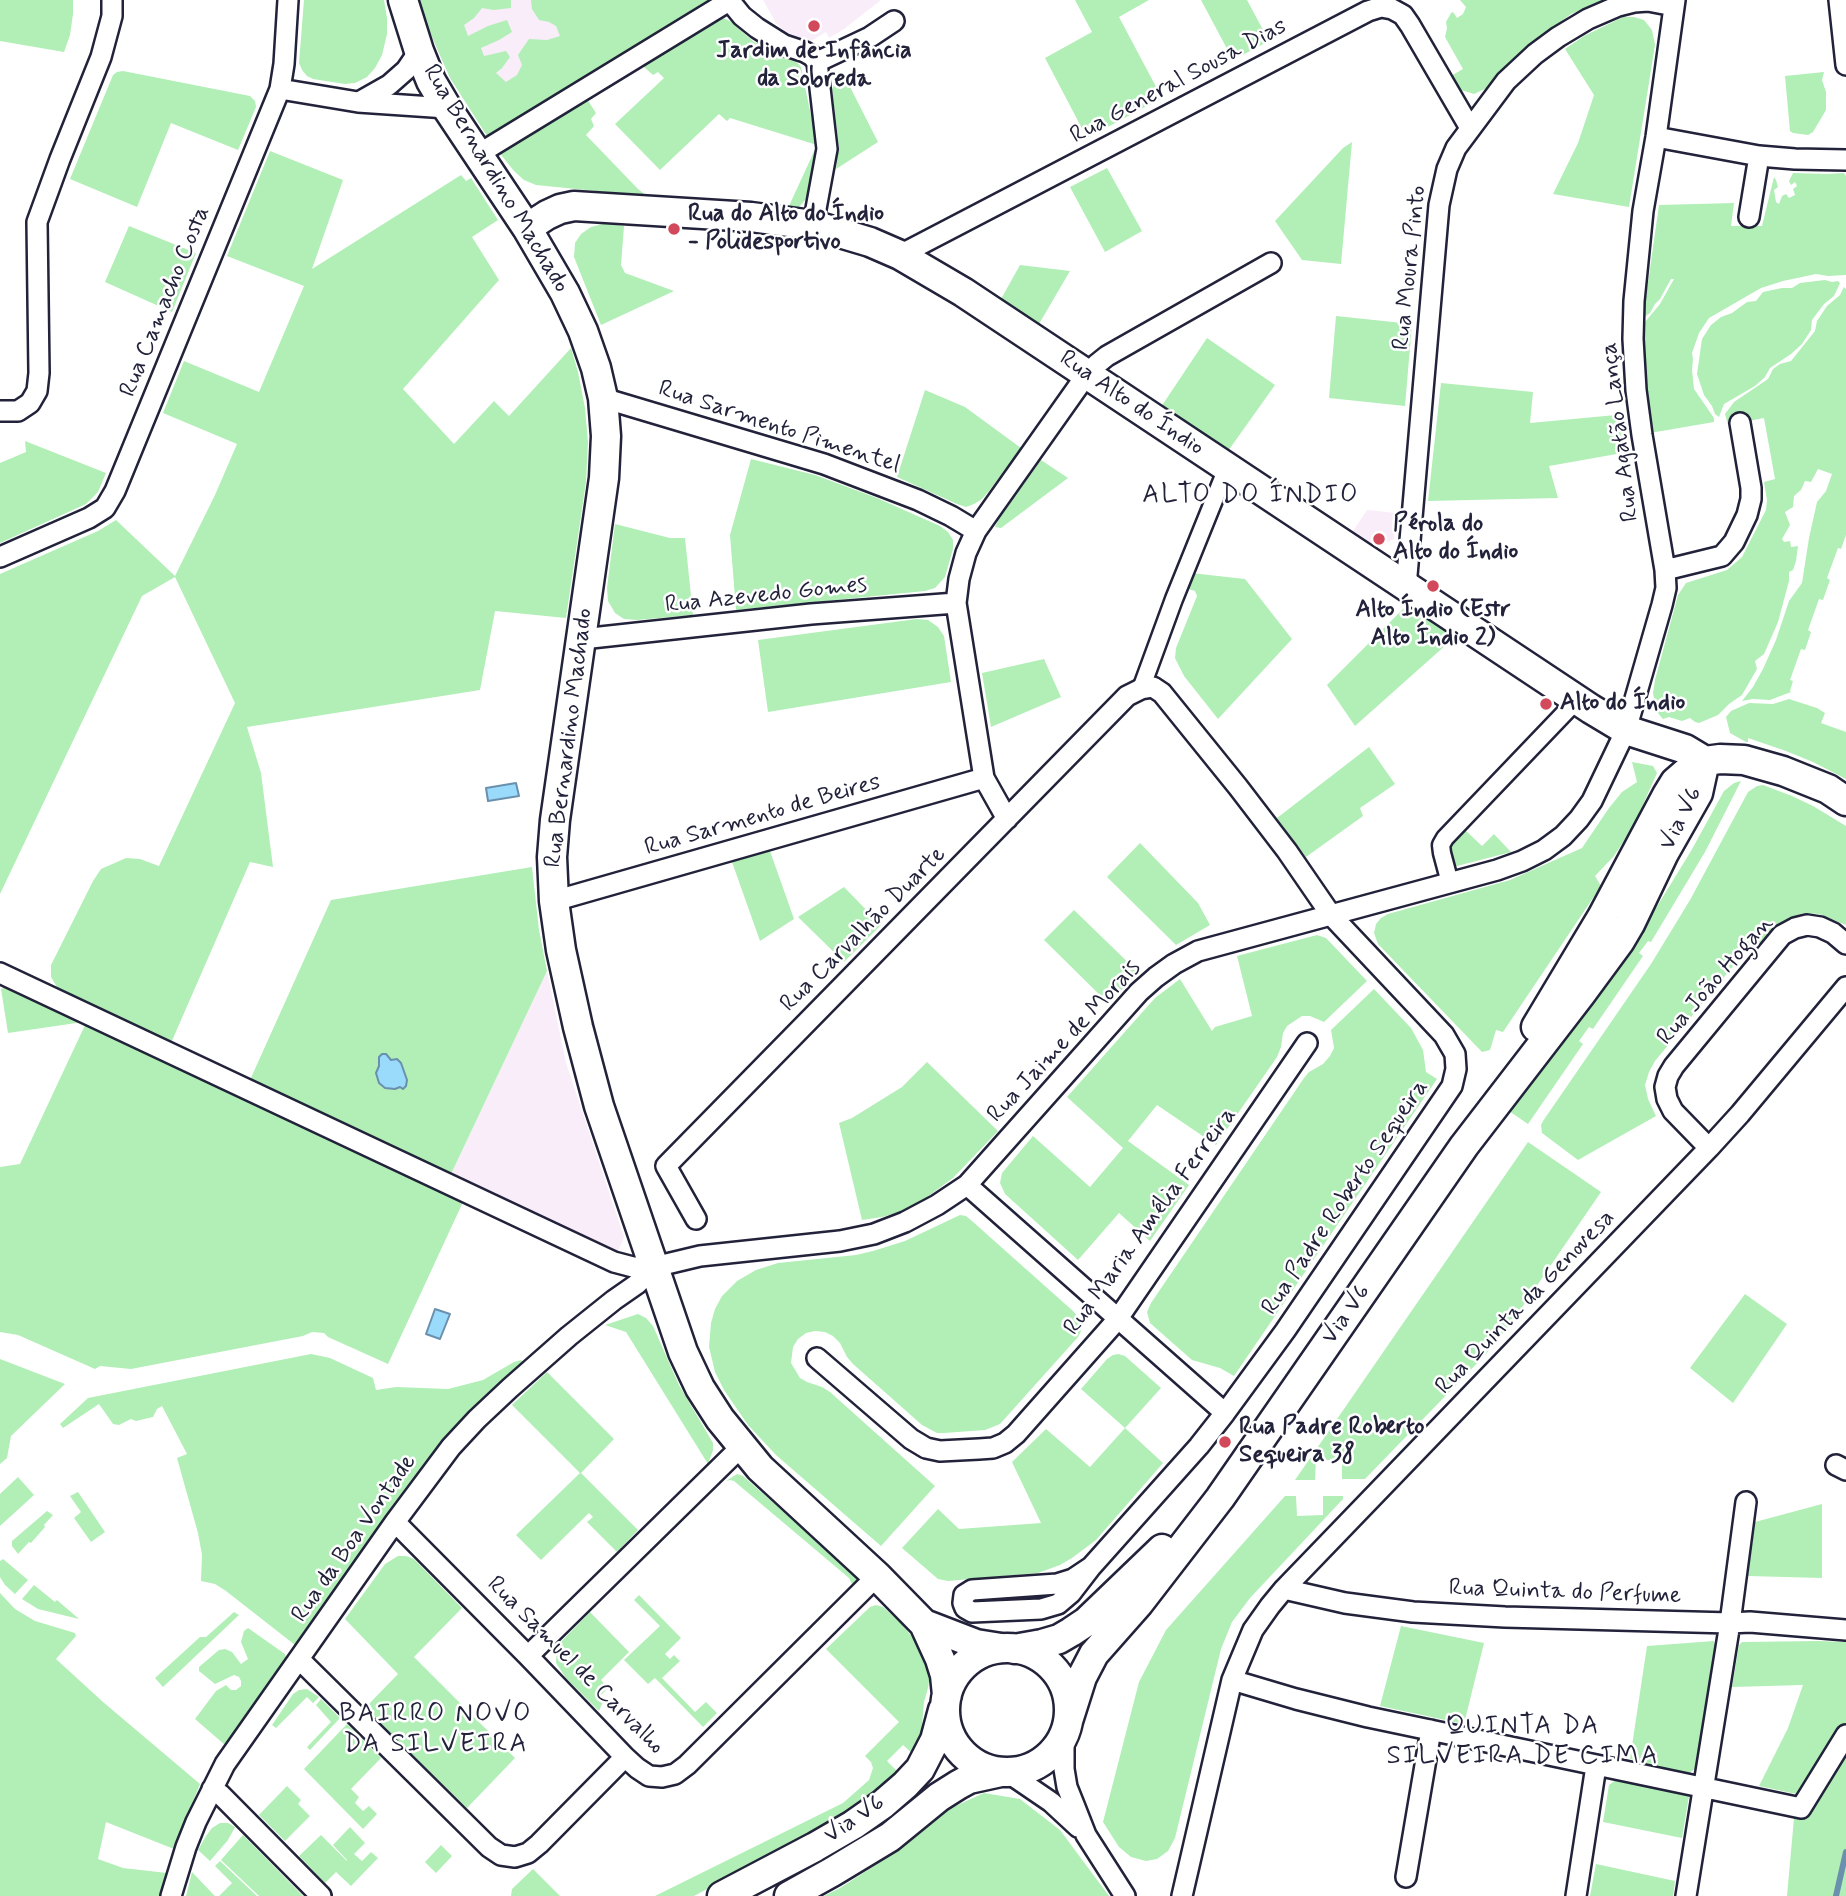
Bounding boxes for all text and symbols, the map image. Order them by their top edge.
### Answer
street label: Rua General Sousa Dias [1066,13,1292,151]
marker: Jardim de Infância da Sobreda [806,18,822,34]
place label: Jardim de Infância da Sobreda [716,38,912,94]
street label: Rua Bernardino Machado [415,60,575,298]
street label: Rua Moura Pinto [1388,184,1434,352]
place label: Rua do Alto do Índio - Polidesportivo [688,201,884,257]
street label: Rua Camacho Costa [115,202,217,402]
marker: Rua do Alto do Índio - Polidesportivo [666,221,682,237]
street label: Rua Agatão Lança [1596,341,1646,523]
street label: Rua Alto do Índio [1053,345,1209,463]
street label: Rua Sarmento Pimentel [654,375,904,481]
district label: ALTO DO ÍNDIO [1143,481,1359,513]
place label: Pérola do Alto do Índio [1393,511,1518,567]
marker: Pérola do Alto do Índio [1371,531,1387,547]
street label: Rua Azevedo Gomes [664,571,868,621]
marker: Alto Índio (Estr Alto Índio 2) [1425,578,1441,594]
place label: Alto Índio (Estr Alto Índio 2) [1355,597,1511,653]
street label: Rua Bernardino Machado [540,607,600,869]
place label: Alto do Índio [1560,690,1685,718]
marker: Alto do Índio [1538,696,1554,712]
street label: Rua Sarmento de Beires [642,769,884,863]
street label: Via V6 [1654,783,1710,855]
street label: Rua Carvalhão Duarte [775,841,953,1019]
street label: Rua João Hogan [1652,910,1780,1052]
street label: Rua Jaime de Morais [982,955,1148,1129]
street label: Rua Padre Roberto Sequeira [1256,1075,1436,1321]
street label: Rua Maria Amélia Ferreira [1058,1102,1244,1342]
street label: Rua Quinta da Genovesa [1430,1205,1622,1401]
street label: Via V6 [1316,1279,1378,1351]
place label: Rua Padre Roberto Sequeira 38 [1239,1414,1425,1470]
marker: Rua Padre Roberto Sequeira 38 [1217,1434,1233,1450]
street label: Rua da Boa Vontade [286,1449,424,1629]
street label: Rua Samuel de Carvalho [480,1571,670,1761]
street label: Rua Quinta do Perfume [1448,1575,1682,1611]
district label: BAIRRO NOVO DA SILVEIRA [340,1700,532,1762]
district label: QUINTA DA SILVEIRA DE CIMA [1389,1712,1657,1774]
street label: Via V6 [819,1789,891,1851]

